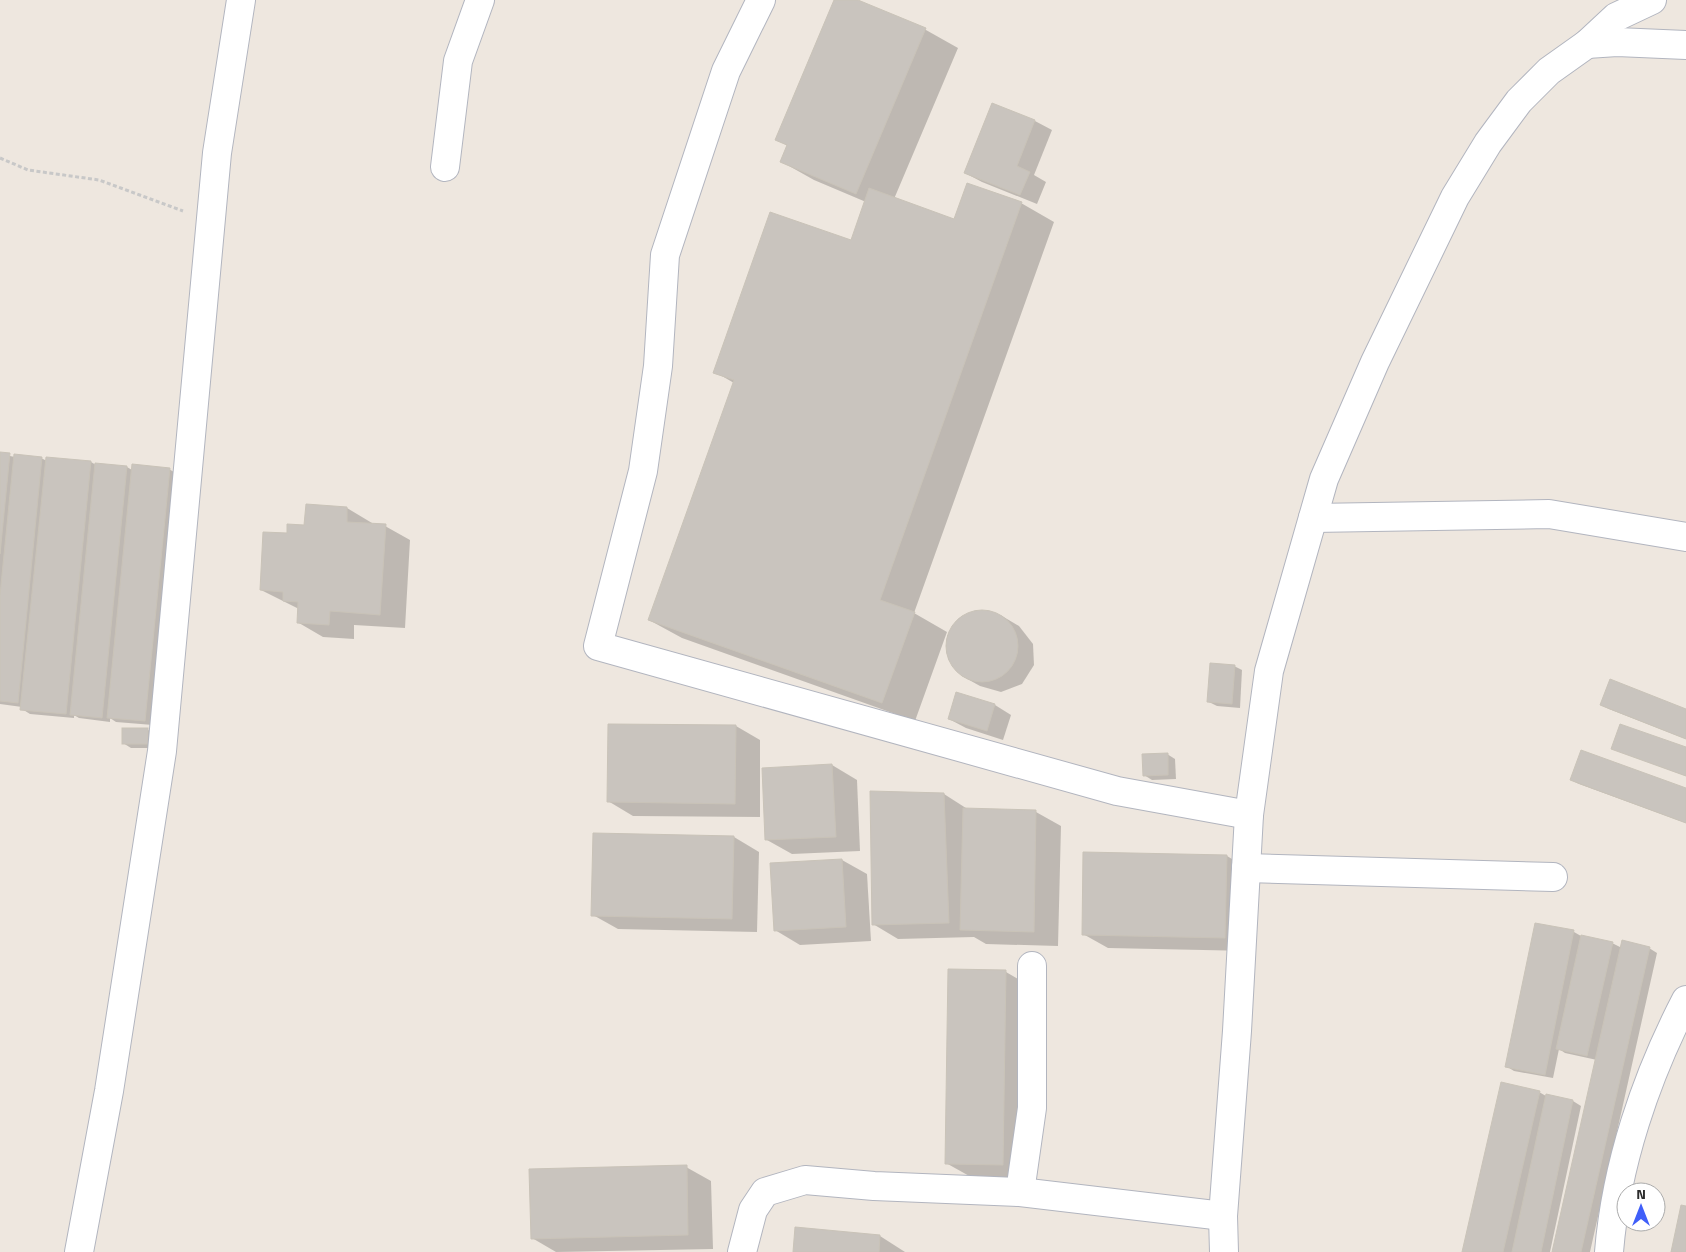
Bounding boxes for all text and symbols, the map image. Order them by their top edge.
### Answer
north arrow [1616,1182,1666,1232]
text: N [1636,1183,1646,1204]

